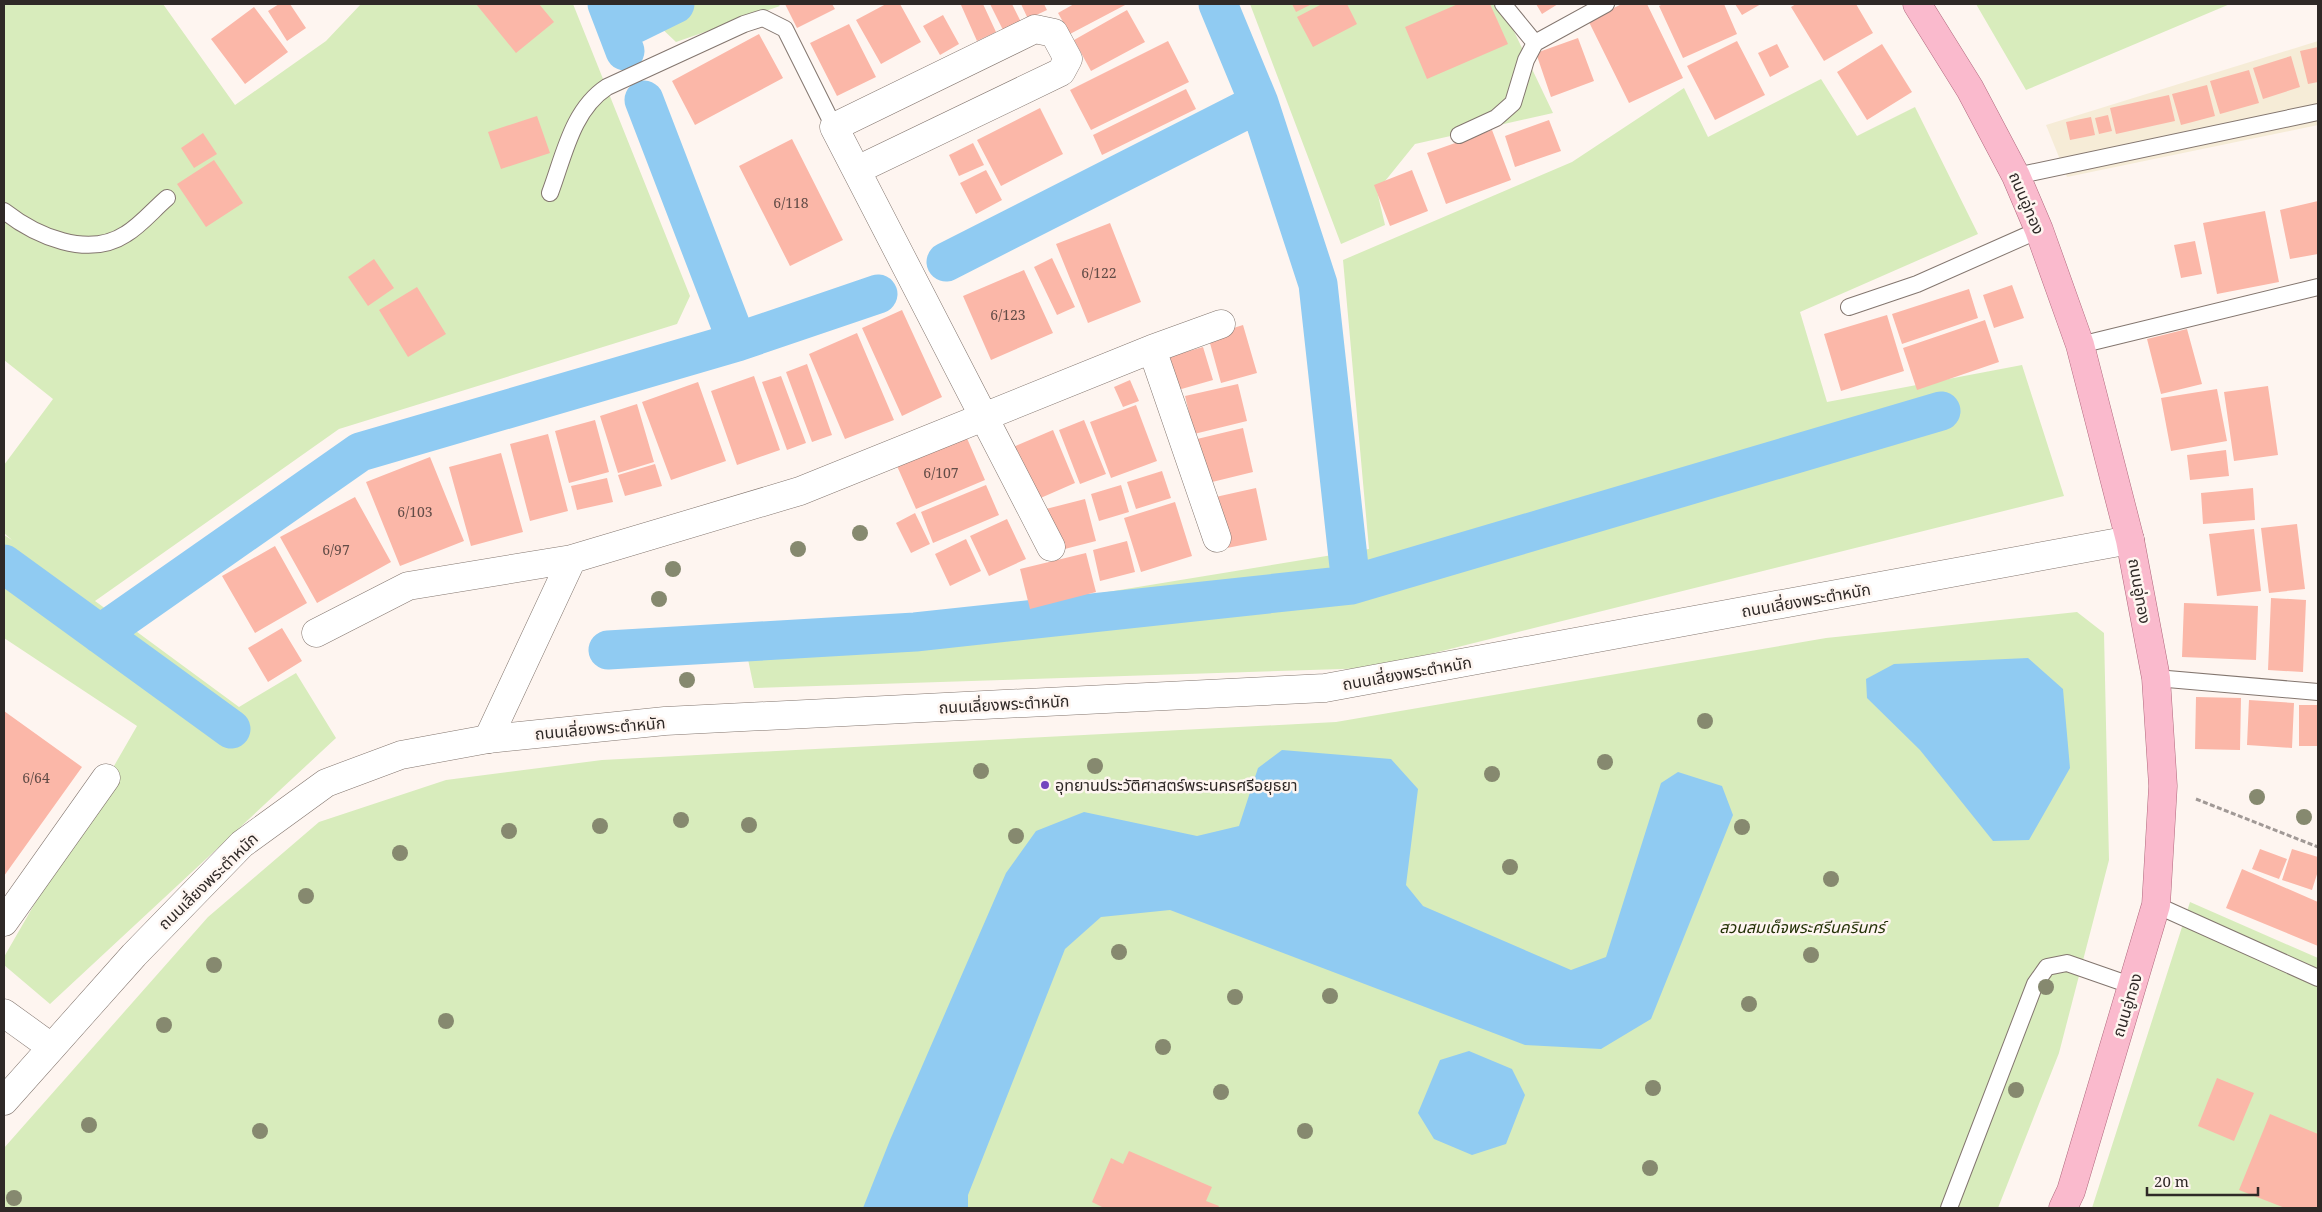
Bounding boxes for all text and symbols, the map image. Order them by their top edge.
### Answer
street label: ถนนอู่ทอง [2004,168,2050,238]
house number: 6/118 [773,193,809,212]
house number: 6/122 [1081,263,1117,282]
house number: 6/123 [990,305,1026,324]
house number: 6/107 [923,463,959,482]
house number: 6/103 [397,502,433,521]
house number: 6/97 [322,540,350,559]
street label: ถนนอู่ทอง [2123,557,2157,625]
street label: ถนนเลี่ยงพระตำหนัก [1740,578,1872,622]
street label: ถนนเลี่ยงพระตำหนัก [1341,651,1473,695]
street label: ถนนเลี่ยงพระตำหนัก [938,690,1070,718]
street label: ถนนเลี่ยงพระตำหนัก [534,711,666,745]
house number: 6/64 [22,768,50,787]
place label: อุทยานประวัติศาสตร์พระนครศรีอยุธยา [1055,774,1297,796]
marker: อุทยานประวัติศาสตร์พระนครศรีอยุธยา [1039,779,1051,791]
street label: ถนนเลี่ยงพระตำหนัก [153,828,263,934]
park label: สวนสมเด็จพระศรีนครินทร์ [1719,916,1889,938]
street label: ถนนอู่ทอง [2107,970,2147,1040]
scale bar [2147,1164,2258,1196]
text: 20 m [2154,1171,2189,1191]

